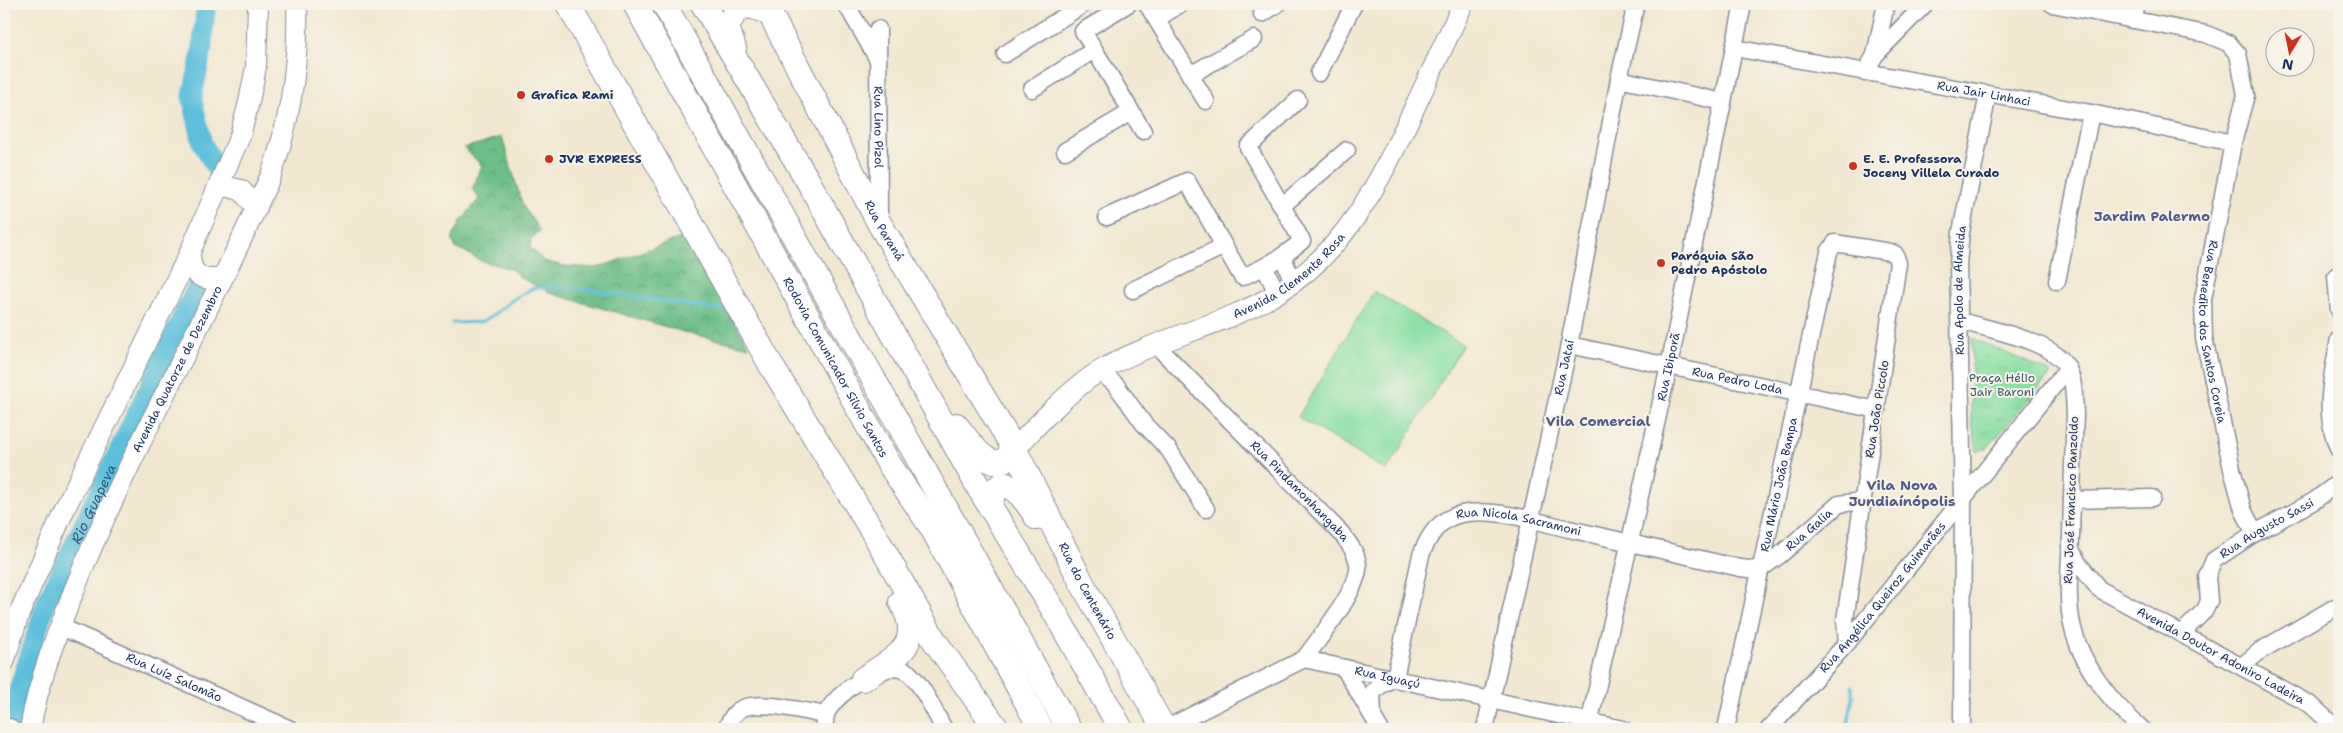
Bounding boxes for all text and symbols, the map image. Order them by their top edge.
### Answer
north arrow [2266,28,2316,78]
text: N [2281,55,2295,75]
street label: Rua Jair Linhaci [1936,77,2032,110]
street label: Rua Lino Pizol [870,86,887,169]
place label: Grafica Rami [531,87,614,103]
marker: Grafica Rami [515,89,527,101]
place label: JVR EXPRESS [559,151,642,167]
place label: E. E. Professora Joceny Villela Curado [1863,151,1999,181]
marker: JVR EXPRESS [543,153,555,165]
marker: E. E. Professora Joceny Villela Curado [1847,160,1859,172]
street label: Rua Paraná [861,198,908,264]
district label: Jardim Palermo [2094,207,2210,225]
street label: Rua Apolo de Almeida [1950,223,1970,355]
street label: Avenida Clemente Rosa [1230,229,1349,322]
street label: Rua Benedito dos Santos Coreia [2195,239,2230,425]
place label: Paróquia São Pedro Apóstolo [1671,248,1767,278]
marker: Paróquia São Pedro Apóstolo [1655,257,1667,269]
street label: Rodovia Comunicador Silvio Santos [779,274,892,461]
street label: Avenida Quatorze de Dezembro [129,283,226,455]
street label: Rua Ibiporã [1653,331,1684,403]
street label: Rua Jataí [1550,338,1578,397]
street label: Rua João Piccolo [1861,359,1893,459]
street label: Rua Pedro Loda [1691,363,1785,398]
park label: Praça Hélio Jair Baroni [1969,370,2035,400]
district label: Vila Comercial [1546,412,1650,430]
street label: Rua Mário João Bampa [1756,415,1801,553]
street label: Rua José Francisco Panzoldo [2060,416,2082,584]
street label: Rua Pindamonhangaba [1247,437,1353,545]
water label: Rio Guapeva [67,461,120,546]
district label: Vila Nova Jundiaínópolis [1849,476,1955,510]
street label: Rua Augusto Sassi [2217,495,2317,562]
street label: Rua Nicola Sacramoni [1454,504,1583,540]
street label: Rua Galia [1782,505,1836,555]
street label: Rua Angélica Queiroz Guimarães [1816,518,1949,676]
street label: Rua do Centenário [1055,540,1120,642]
street label: Avenida Doutor Adoniro Ladeira [2134,603,2308,708]
street label: Rua Luíz Salomão [124,649,225,706]
street label: Rua Iguaçú [1353,662,1422,692]

